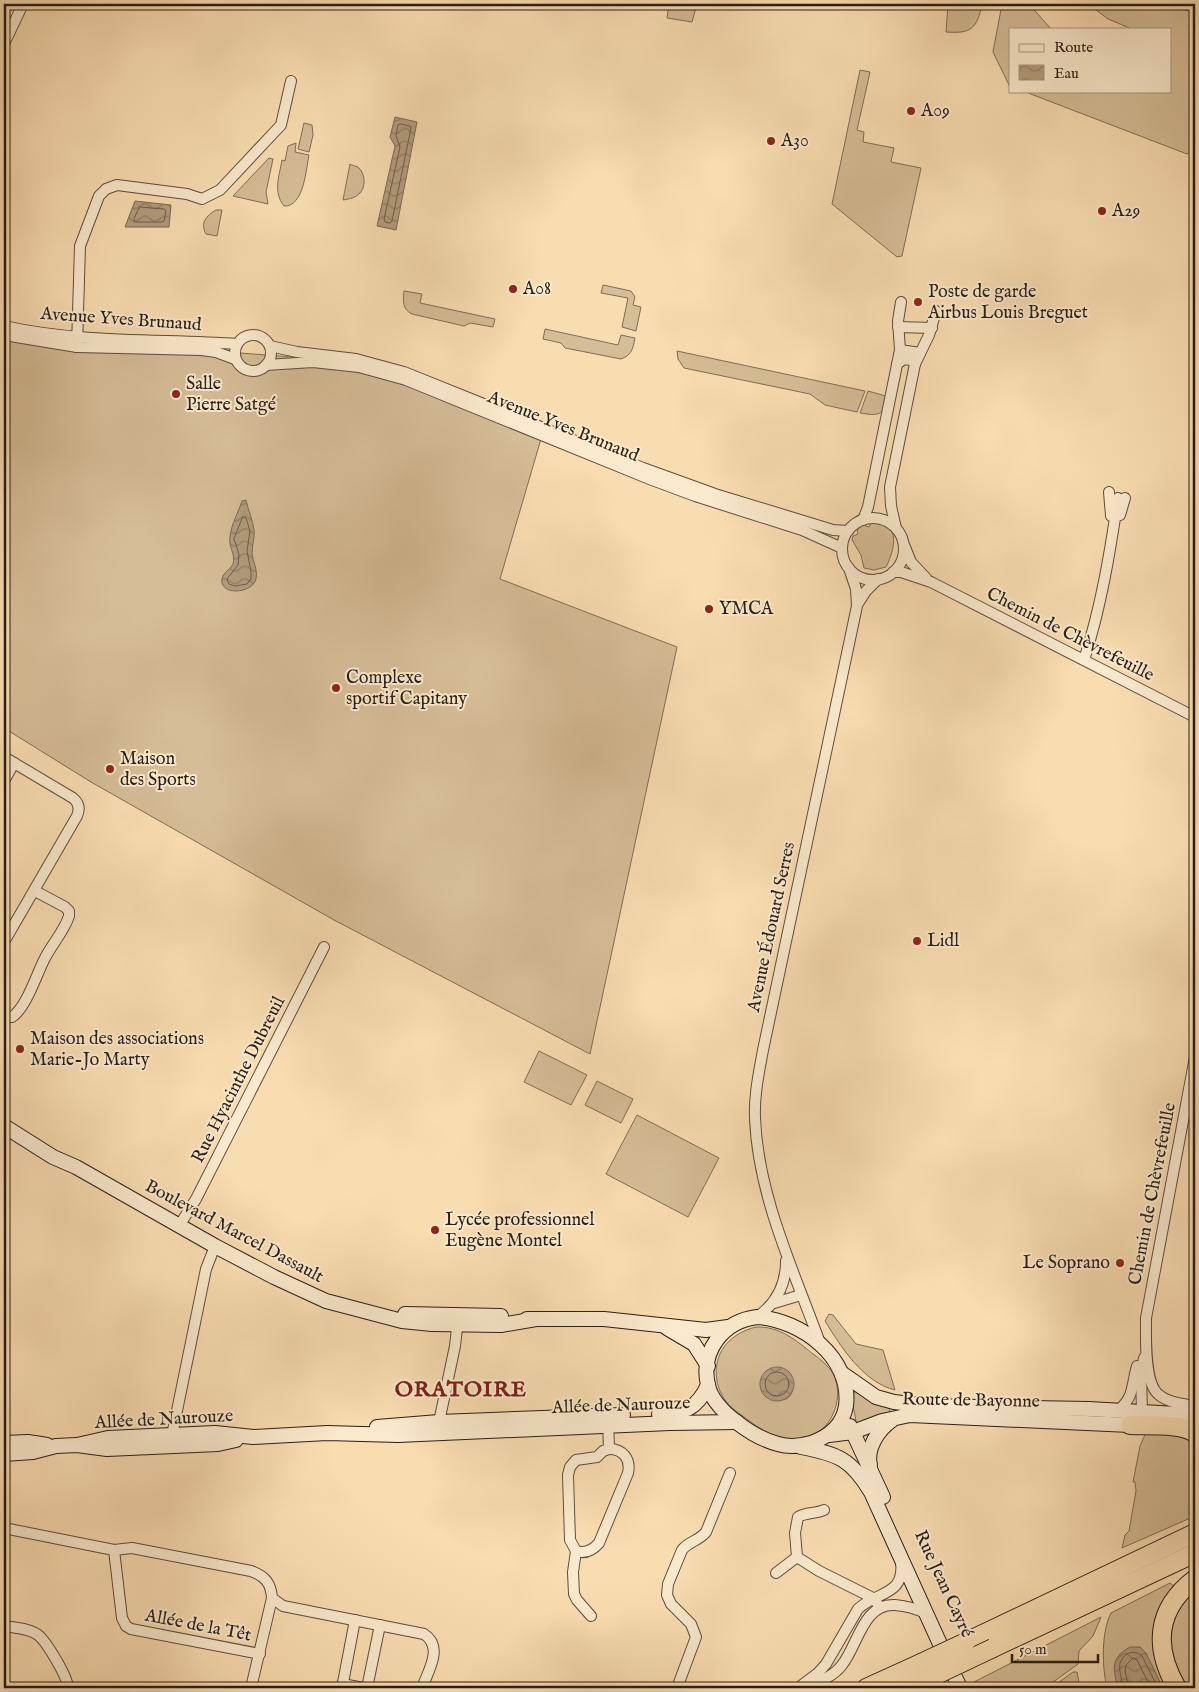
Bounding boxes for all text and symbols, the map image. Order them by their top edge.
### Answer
legend [1009,28,1172,92]
text: Route [1054,38,1093,57]
text: Eau [1054,64,1079,83]
place label: A09 [920,100,950,123]
marker: A09 [905,105,917,117]
place label: A30 [780,130,809,153]
marker: A30 [765,135,777,147]
place label: A29 [1111,200,1140,223]
marker: A29 [1096,205,1108,217]
place label: A08 [522,278,551,301]
place label: Poste de garde Airbus Louis Breguet [927,281,1088,325]
marker: A08 [507,283,519,295]
marker: Poste de garde Airbus Louis Breguet [912,296,924,308]
street label: Avenue Yves Brunaud [39,303,203,337]
place label: Salle Pierre Satgé [186,373,276,417]
street label: Avenue Yves Brunaud [483,386,642,468]
marker: Salle Pierre Satgé [170,388,182,400]
street label: Chemin de Chèvrefeuille [982,583,1158,687]
place label: YMCA [719,598,774,621]
marker: YMCA [703,603,715,615]
place label: Complexe sportif Capitany [346,667,467,711]
marker: Complexe sportif Capitany [330,682,342,694]
place label: Maison des Sports [120,748,196,792]
marker: Maison des Sports [104,763,116,775]
street label: Avenue Édouard Serres [741,839,801,1015]
place label: Lidl [927,930,959,953]
marker: Lidl [911,935,923,947]
street label: Rue Hyacinthe Dubreuil [187,993,291,1167]
place label: Maison des associations Marie-Jo Marty [30,1028,204,1072]
marker: Maison des associations Marie-Jo Marty [14,1043,26,1055]
street label: Chemin de Chèvrefeuille [1124,1101,1182,1287]
street label: Boulevard Marcel Dassault [141,1175,327,1289]
place label: Lycée professionnel Eugène Montel [445,1209,594,1253]
marker: Lycée professionnel Eugène Montel [429,1224,441,1236]
place label: Le Soprano [1023,1252,1110,1275]
marker: Le Soprano [1114,1257,1126,1269]
district label: ORATOIRE [395,1376,527,1404]
street label: Route de Bayonne [902,1388,1040,1414]
street label: Allée de Naurouze [550,1392,691,1420]
street label: Allée de Naurouze [93,1405,234,1435]
street label: Rue Jean Cayré [908,1527,978,1641]
street label: Allée de la Têt [142,1604,253,1648]
scale bar [1012,1632,1098,1664]
text: 50 m [1019,1640,1047,1659]

